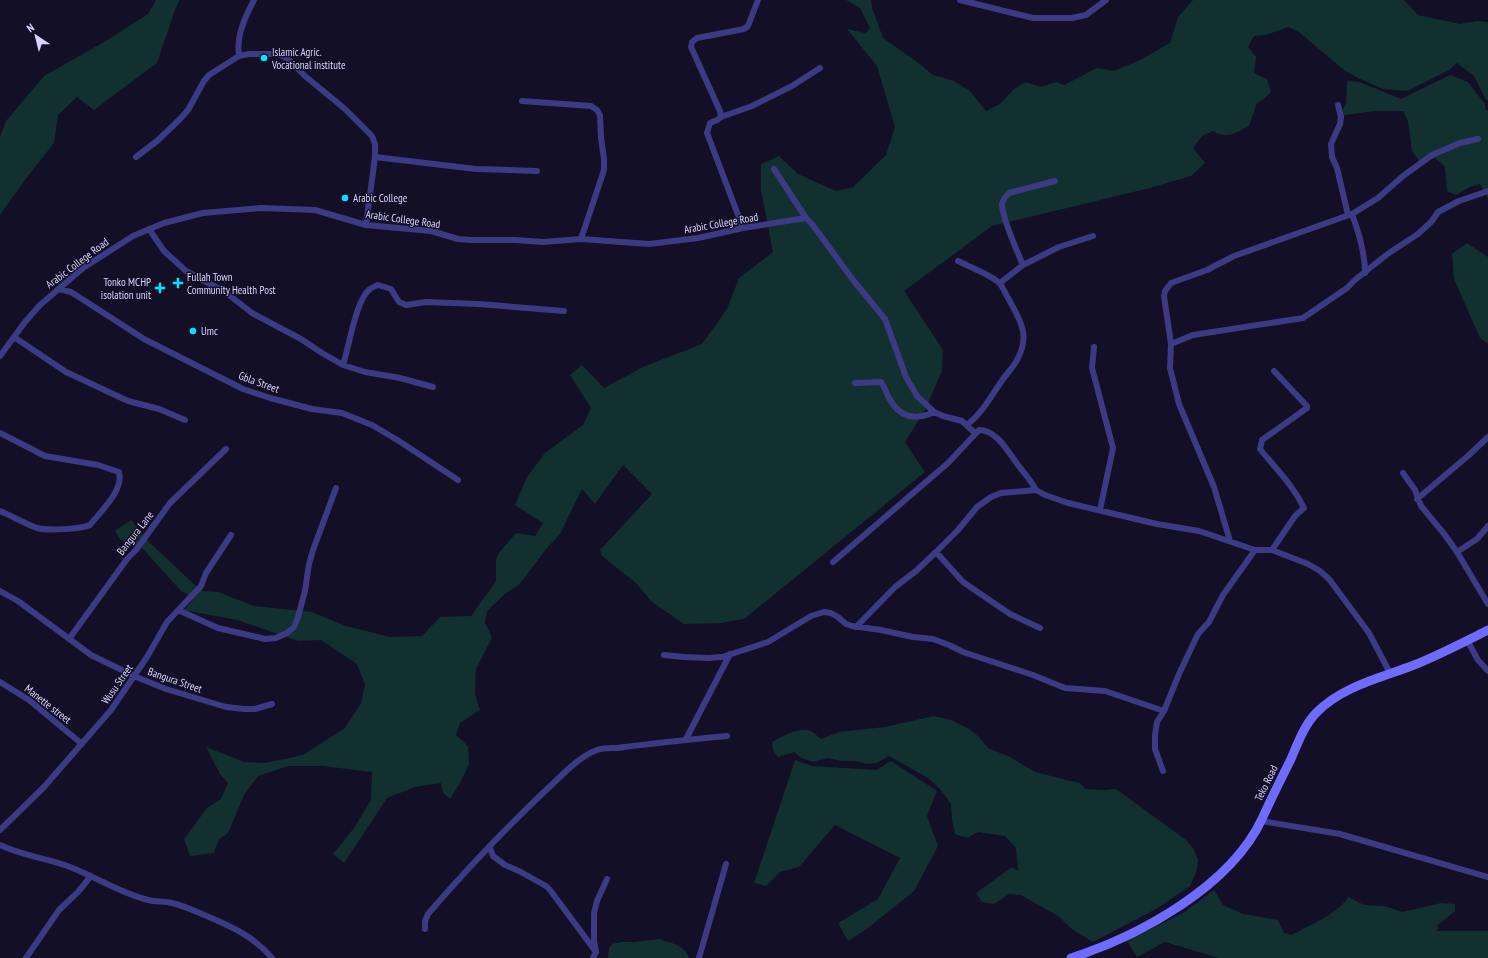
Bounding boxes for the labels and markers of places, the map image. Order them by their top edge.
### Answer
place label: Islamic Agric. Vocational institute [271,45,346,72]
marker: Islamic Agric. Vocational institute [259,53,269,63]
place label: Arabic College [353,191,408,205]
marker: Arabic College [340,193,350,203]
place label: Fullah Town Community Health Post [187,270,276,297]
place label: Tonko MCHP isolation unit [101,275,151,302]
marker: Fullah Town Community Health Post [172,277,184,289]
marker: Tonko MCHP isolation unit [154,282,166,294]
place label: Umc [201,324,218,338]
marker: Umc [188,326,198,336]

